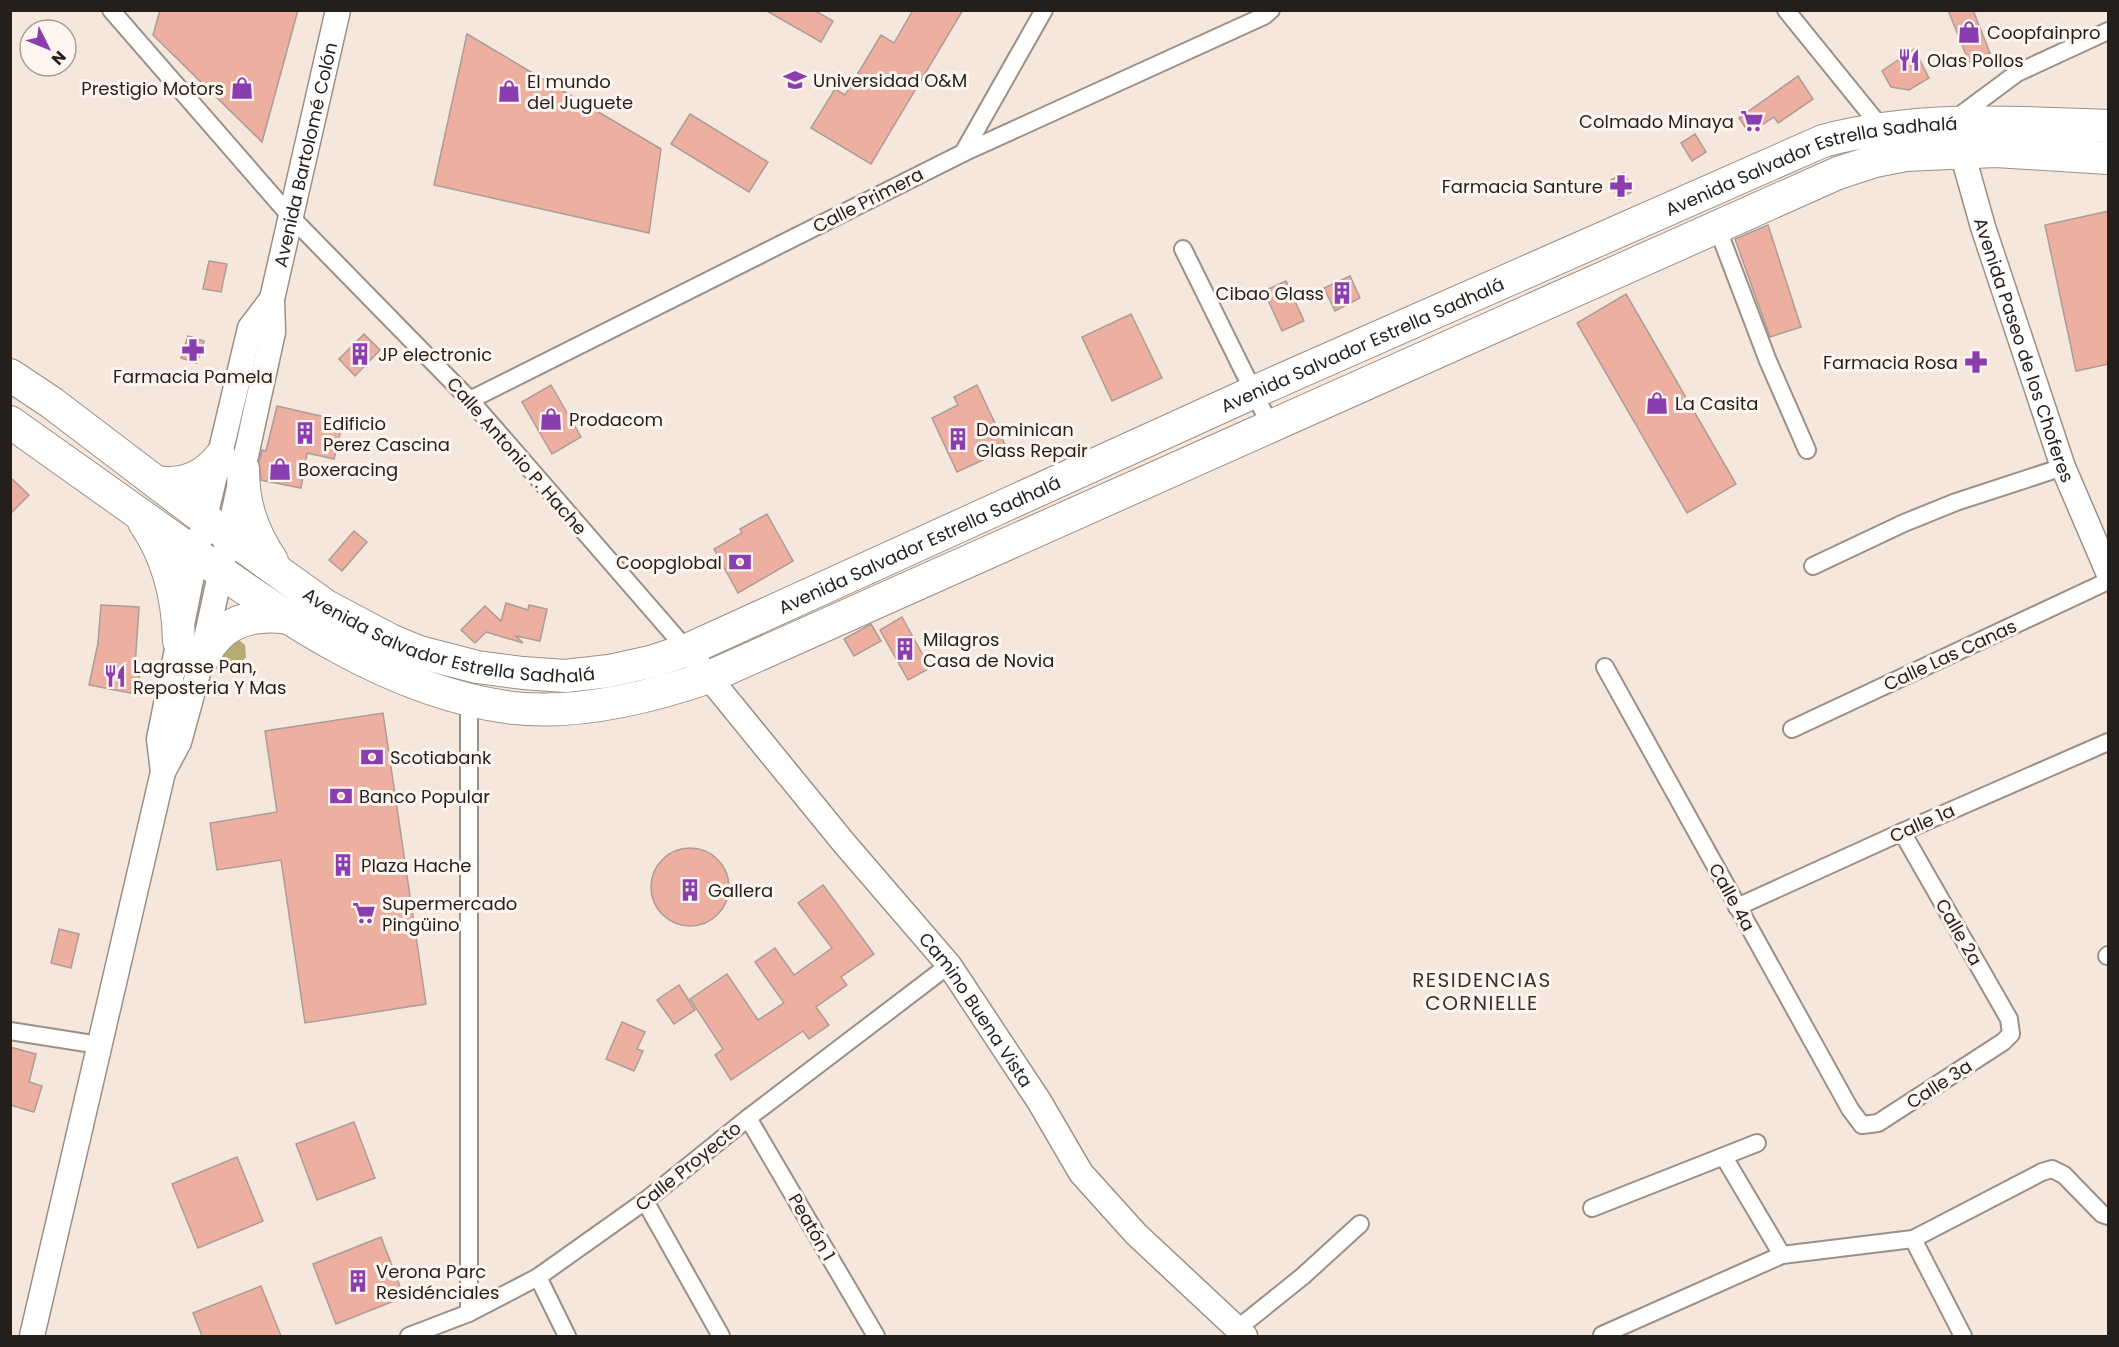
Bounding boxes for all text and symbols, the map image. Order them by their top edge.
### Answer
north arrow [18,18,78,78]
shop icon: Coopfainpro [1956,19,1982,45]
place label: Coopfainpro [1987,20,2101,45]
street label: Avenida Bartolomé Colón [267,40,343,269]
text: N [46,46,71,70]
restaurant icon: Olas Pollos [1896,47,1922,73]
place label: Olas Pollos [1927,48,2024,73]
school or university icon: Universidad O&M [782,67,808,93]
place label: Universidad O&M [813,68,967,93]
place label: El mundo del Juguete [527,69,633,115]
shop icon: Prestigio Motors [229,75,255,101]
place label: Prestigio Motors [81,76,224,101]
shop icon: El mundo del Juguete [496,78,522,104]
supermarket icon: Colmado Minaya [1739,108,1765,134]
place label: Colmado Minaya [1579,109,1734,134]
street label: Avenida Salvador Estrella Sadhalá [1661,110,1958,222]
street label: Calle Primera [808,161,928,239]
pharmacy icon: Farmacia Santure [1608,173,1634,199]
place label: Farmacia Santure [1442,174,1603,199]
street label: Avenida Paseo de los Choferes [1968,215,2081,486]
street label: Avenida Salvador Estrella Sadhalá [1216,271,1508,418]
building icon: Cibao Glass [1329,280,1355,306]
place label: Cibao Glass [1216,281,1324,306]
pharmacy icon: Farmacia Pamela [180,337,206,363]
building icon: JP electronic [347,341,373,367]
place label: JP electronic [378,342,492,367]
pharmacy icon: Farmacia Rosa [1963,349,1989,375]
place label: Farmacia Rosa [1823,350,1958,375]
place label: Farmacia Pamela [113,364,273,389]
street label: Calle Antonio P. Hache [441,372,593,540]
shop icon: La Casita [1644,390,1670,416]
place label: La Casita [1675,391,1758,416]
shop icon: Prodacom [538,406,564,432]
place label: Prodacom [569,407,663,432]
place label: Edificio Perez Cascina [323,411,450,457]
place label: Dominican Glass Repair [976,417,1088,463]
building icon: Edificio Perez Cascina [292,420,318,446]
building icon: Dominican Glass Repair [945,426,971,452]
shop icon: Boxeracing [267,456,293,482]
place label: Boxeracing [298,457,398,482]
street label: Avenida Salvador Estrella Sadhalá [774,469,1064,619]
bank icon: Coopglobal [727,549,753,575]
place label: Coopglobal [616,550,722,575]
street label: Avenida Salvador Estrella Sadhalá [298,581,596,689]
street label: Calle Las Canas [1879,613,2021,697]
place label: Milagros Casa de Novia [923,627,1054,673]
building icon: Milagros Casa de Novia [892,636,918,662]
place label: Lagrasse Pan, Reposteria Y Mas [133,654,286,700]
restaurant icon: Lagrasse Pan, Reposteria Y Mas [102,663,128,689]
bank icon: Scotiabank [359,744,385,770]
place label: Scotiabank [390,745,492,770]
bank icon: Banco Popular [328,783,354,809]
place label: Banco Popular [359,784,490,809]
street label: Calle 1a [1885,798,1959,848]
building icon: Plaza Hache [330,852,356,878]
place label: Plaza Hache [361,853,471,878]
street label: Calle 4a [1703,858,1761,936]
building icon: Gallera [677,877,703,903]
place label: Gallera [708,878,773,903]
place label: Supermercado Pingüino [382,891,517,937]
street label: Calle 2a [1930,894,1988,970]
supermarket icon: Supermercado Pingüino [351,900,377,926]
street label: Camino Buena Vista [913,927,1039,1092]
district label: RESIDENCIAS CORNIELLE [1412,966,1552,1017]
street label: Calle 3a [1901,1053,1977,1115]
street label: Calle Proyecto [630,1115,746,1217]
street label: Peatón 1 [783,1189,841,1265]
place label: Verona Parc Residénciales [376,1259,499,1305]
building icon: Verona Parc Residénciales [345,1268,371,1294]

